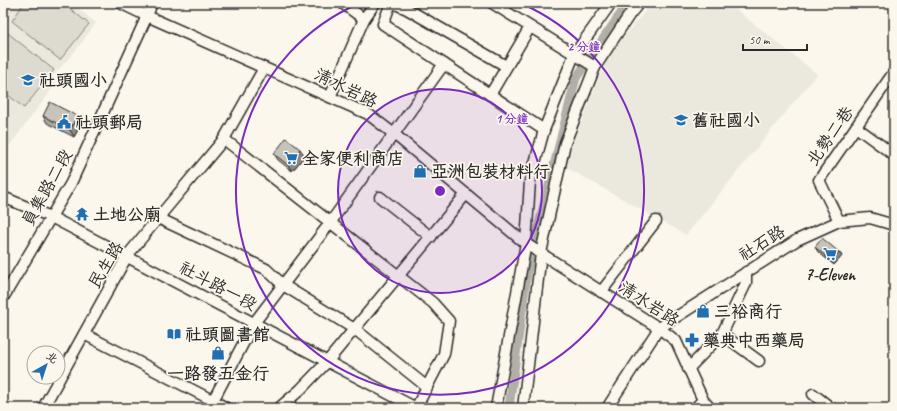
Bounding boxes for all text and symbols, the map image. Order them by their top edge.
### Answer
scale bar [743,26,807,52]
text: 50 m [749,32,771,48]
text: 2 分鐘 [568,39,600,55]
street label: 清水岩路 [311,64,381,112]
place label: 社頭國小 [39,70,107,91]
school or university icon: 社頭國小 [20,72,36,88]
street label: 北勢二巷 [802,101,859,170]
place label: 舊社國小 [692,110,760,131]
text: 1 分鐘 [496,111,528,127]
place label: 社頭郵局 [75,112,143,133]
school or university icon: 舊社國小 [673,112,689,128]
public building icon: 社頭郵局 [56,114,72,130]
street label: 員集路二段 [17,146,77,230]
place label: 全家便利商店 [302,148,404,169]
supermarket icon: 全家便利商店 [283,150,299,166]
place label: 亞洲包裝材料行 [431,161,550,182]
shop icon: 亞洲包裝材料行 [412,163,428,179]
centre of rings [433,184,447,198]
place label: 土地公廟 [93,204,161,225]
temple icon: 土地公廟 [74,206,90,222]
street label: 社石路 [735,221,789,265]
street label: 民生路 [84,238,128,292]
supermarket icon: 7-Eleven [822,246,838,262]
street label: 社斗路一段 [176,257,260,315]
place label: 7-Eleven [805,264,856,285]
street label: 清水岩路 [615,277,683,331]
place label: 三裕商行 [714,301,782,322]
shop icon: 三裕商行 [695,303,711,319]
place label: 社頭圖書館 [185,324,270,345]
library icon: 社頭圖書館 [166,326,182,342]
place label: 藥典中西藥局 [703,330,805,351]
pharmacy icon: 藥典中西藥局 [684,332,700,348]
north arrow [26,345,66,385]
shop icon: 一路發五金行 [210,345,226,361]
text: 北 [44,348,61,366]
place label: 一路發五金行 [167,363,269,384]

